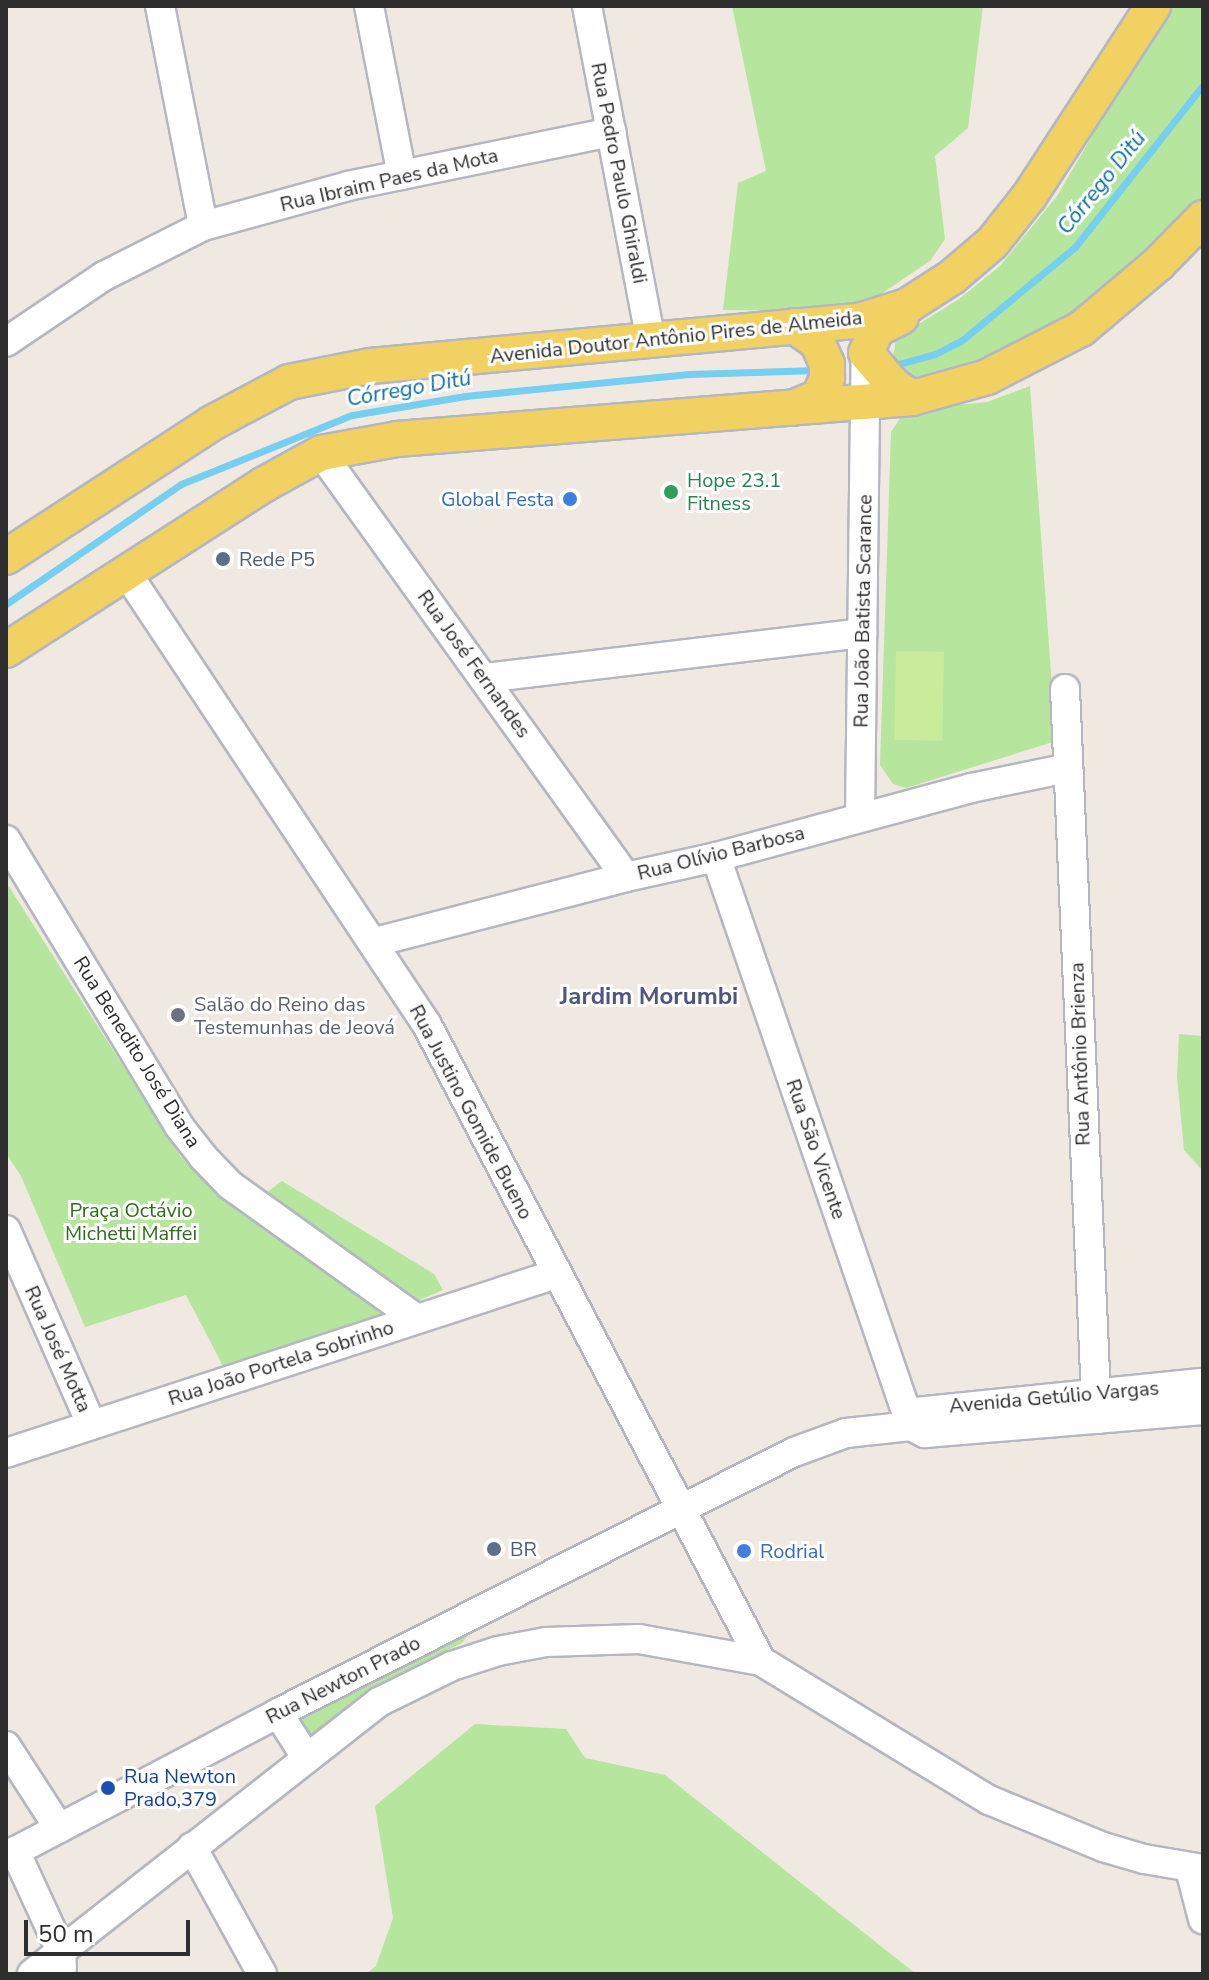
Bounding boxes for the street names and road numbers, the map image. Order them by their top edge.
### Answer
street label: Rua Pedro Paulo Ghiraldi [586,61,652,285]
street label: Rua Ibraim Paes da Mota [278,143,500,217]
street label: Avenida Doutor Antônio Pires de Almeida [489,306,863,368]
street label: Rua João Batista Scarance [849,494,877,728]
street label: Rua José Fernandes [412,585,536,743]
street label: Rua Olívio Barbosa [635,821,807,885]
street label: Rua Benedito José Diana [68,952,206,1152]
street label: Rua Antônio Brienza [1065,962,1095,1146]
street label: Rua Justino Gomide Bueno [404,1001,538,1223]
street label: Rua São Vicente [781,1076,851,1222]
street label: Rua José Motta [19,1282,97,1416]
street label: Rua João Portela Sobrinho [165,1315,397,1411]
street label: Avenida Getúlio Vargas [948,1376,1160,1418]
street label: Rua Newton Prado [262,1631,424,1729]

